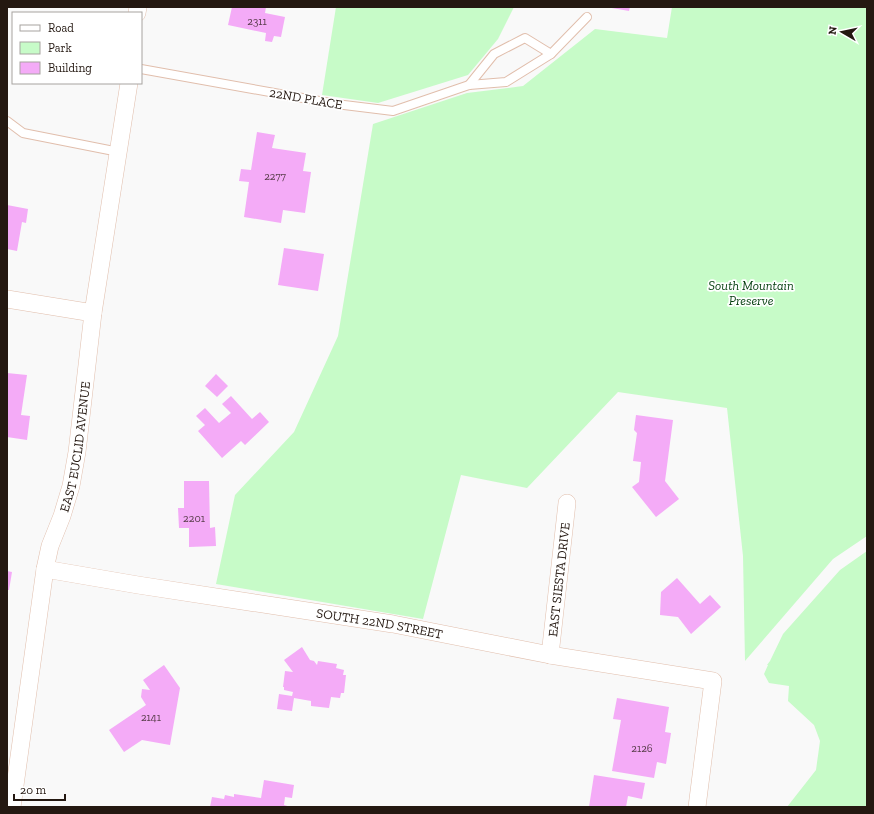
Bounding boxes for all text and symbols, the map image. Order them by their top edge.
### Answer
legend [12,12,142,84]
north arrow [822,12,862,52]
house number: 2311 [247,15,268,28]
text: Road [48,21,74,35]
text: N [826,25,840,36]
text: Park [48,41,73,55]
text: Building [48,61,92,75]
street label: 22ND PLACE [268,85,344,112]
house number: 2277 [264,170,286,183]
park label: South Mountain Preserve [708,278,794,308]
street label: EAST EUCLID AVENUE [57,380,93,514]
house number: 2201 [183,512,206,525]
street label: EAST SIESTA DRIVE [545,521,573,638]
street label: SOUTH 22ND STREET [315,605,444,642]
house number: 2141 [141,711,162,724]
house number: 2126 [631,742,653,755]
scale bar [14,776,65,802]
text: 20 m [20,783,47,797]

